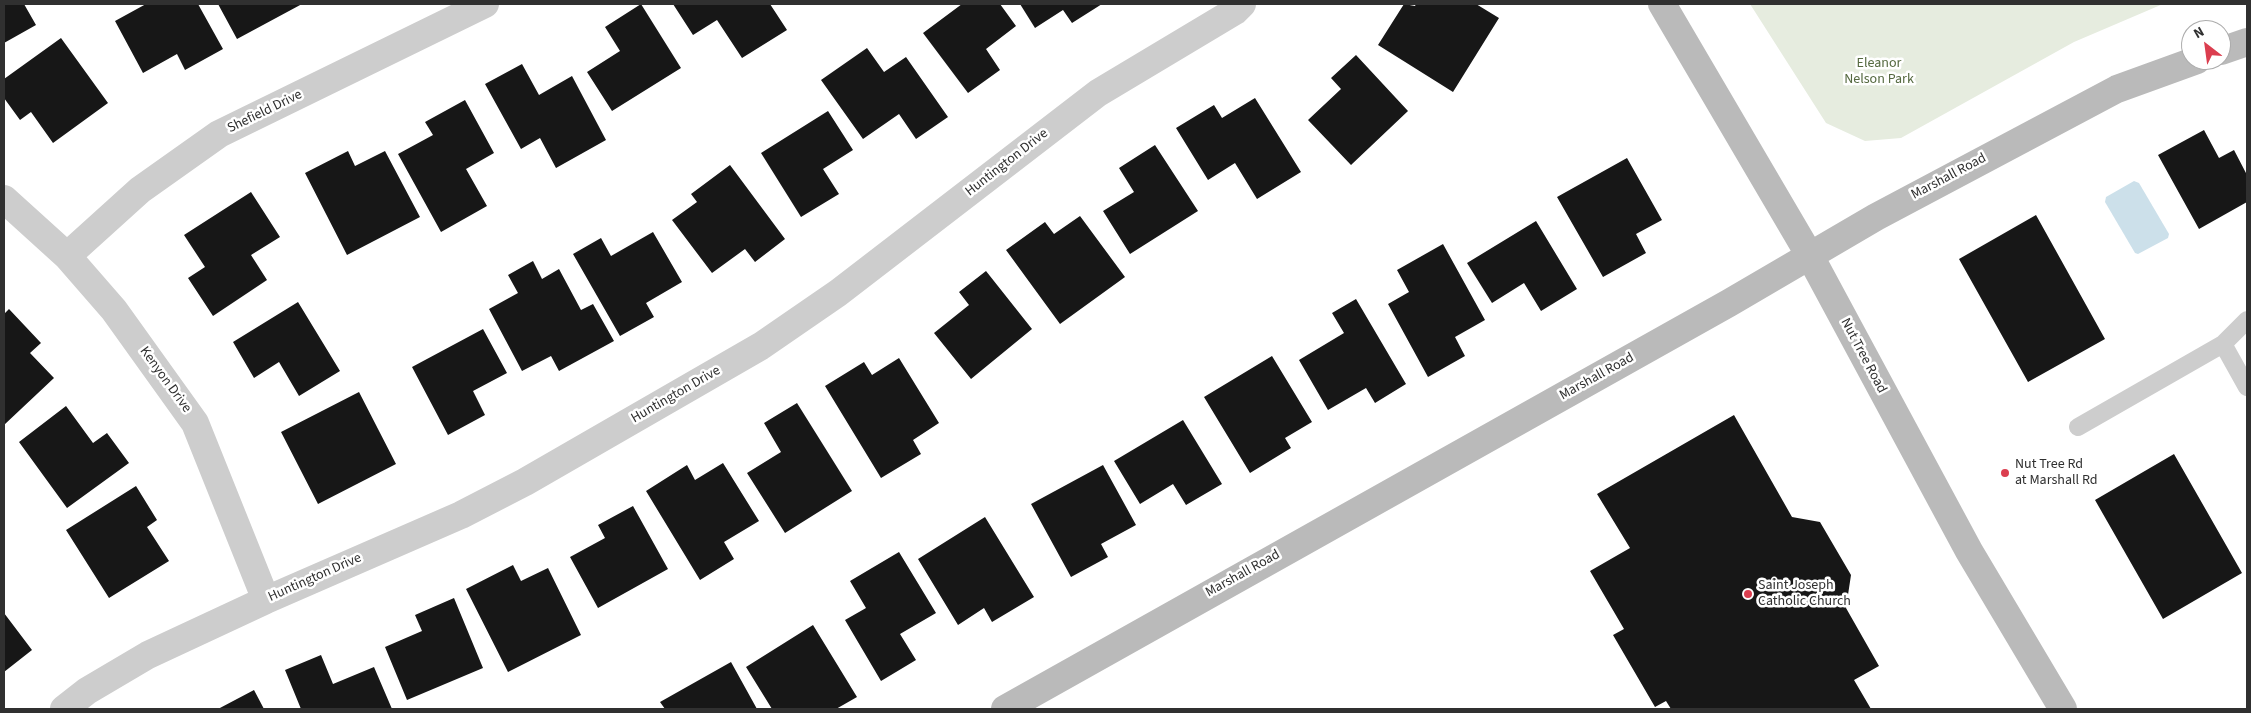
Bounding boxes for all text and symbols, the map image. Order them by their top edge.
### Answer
north arrow [2181,20,2231,70]
text: N [2190,22,2208,44]
park label: Eleanor Nelson Park [1844,56,1914,88]
street label: Shefield Drive [225,87,305,137]
street label: Huntington Drive [962,126,1052,200]
street label: Marshall Road [1909,150,1989,204]
street label: Nut Tree Road [1836,316,1890,396]
street label: Kenyon Drive [135,344,195,416]
street label: Marshall Road [1557,350,1637,404]
street label: Huntington Drive [628,363,724,427]
place label: Nut Tree Rd at Marshall Rd [2015,457,2098,490]
marker: Nut Tree Rd at Marshall Rd [1999,467,2011,479]
street label: Marshall Road [1203,547,1283,601]
street label: Huntington Drive [266,550,364,606]
place label: Saint Joseph Catholic Church [1758,578,1851,610]
marker: Saint Joseph Catholic Church [1742,588,1754,600]

